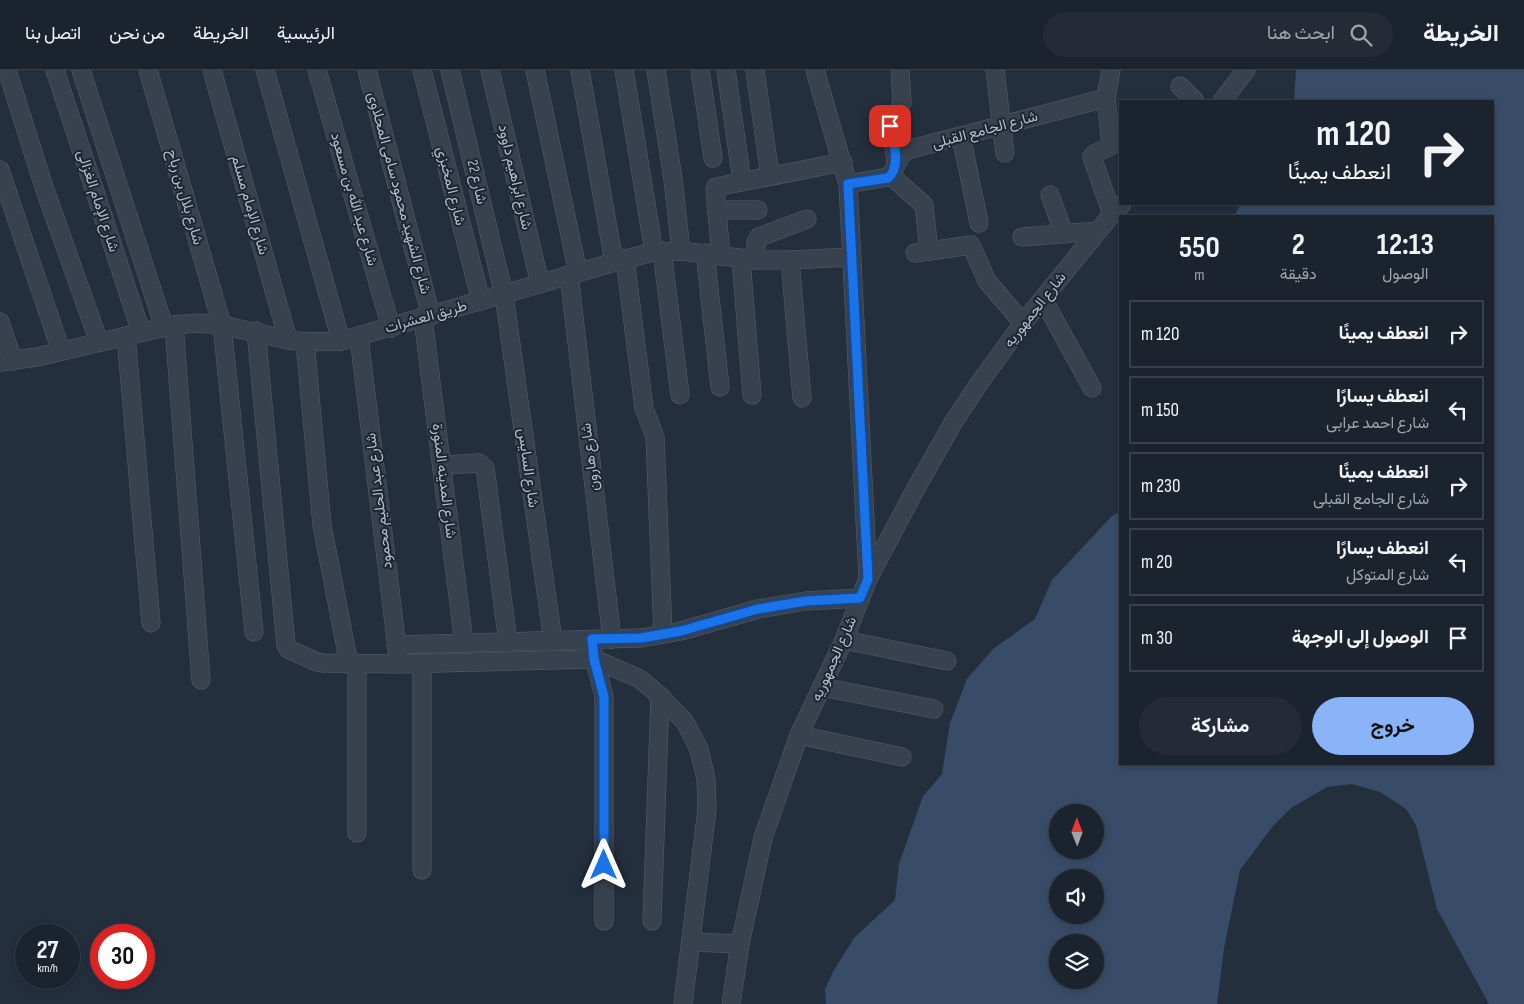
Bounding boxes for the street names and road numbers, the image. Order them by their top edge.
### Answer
street label: شارع الشهيد محمود سامى المحلاوى [362,90,435,297]
street label: شارع الجامع القبلى [930,107,1040,154]
street label: شارع ابراهيم داوود [493,122,536,232]
street label: شارع عبد الله بن مسعود [325,130,382,268]
street label: شارع المخبزي [429,145,470,228]
street label: شارع الإمام الغزالى [72,147,124,255]
street label: شارع بلال بن رباح [161,147,208,248]
street label: شارع الإمام مسلم [226,153,273,257]
street label: شارع 22 [462,158,491,206]
street label: شارع الجمهوريه [1000,268,1071,352]
street label: طريق العشرات [383,296,469,338]
street label: شارع هارون [576,421,605,492]
street label: شارع المدينه المنورة [427,422,461,540]
street label: شارع السايس [512,427,543,509]
street label: شارع عبد الحليم محمود [361,432,398,570]
street label: شارع الجمهوريه [807,613,862,705]

